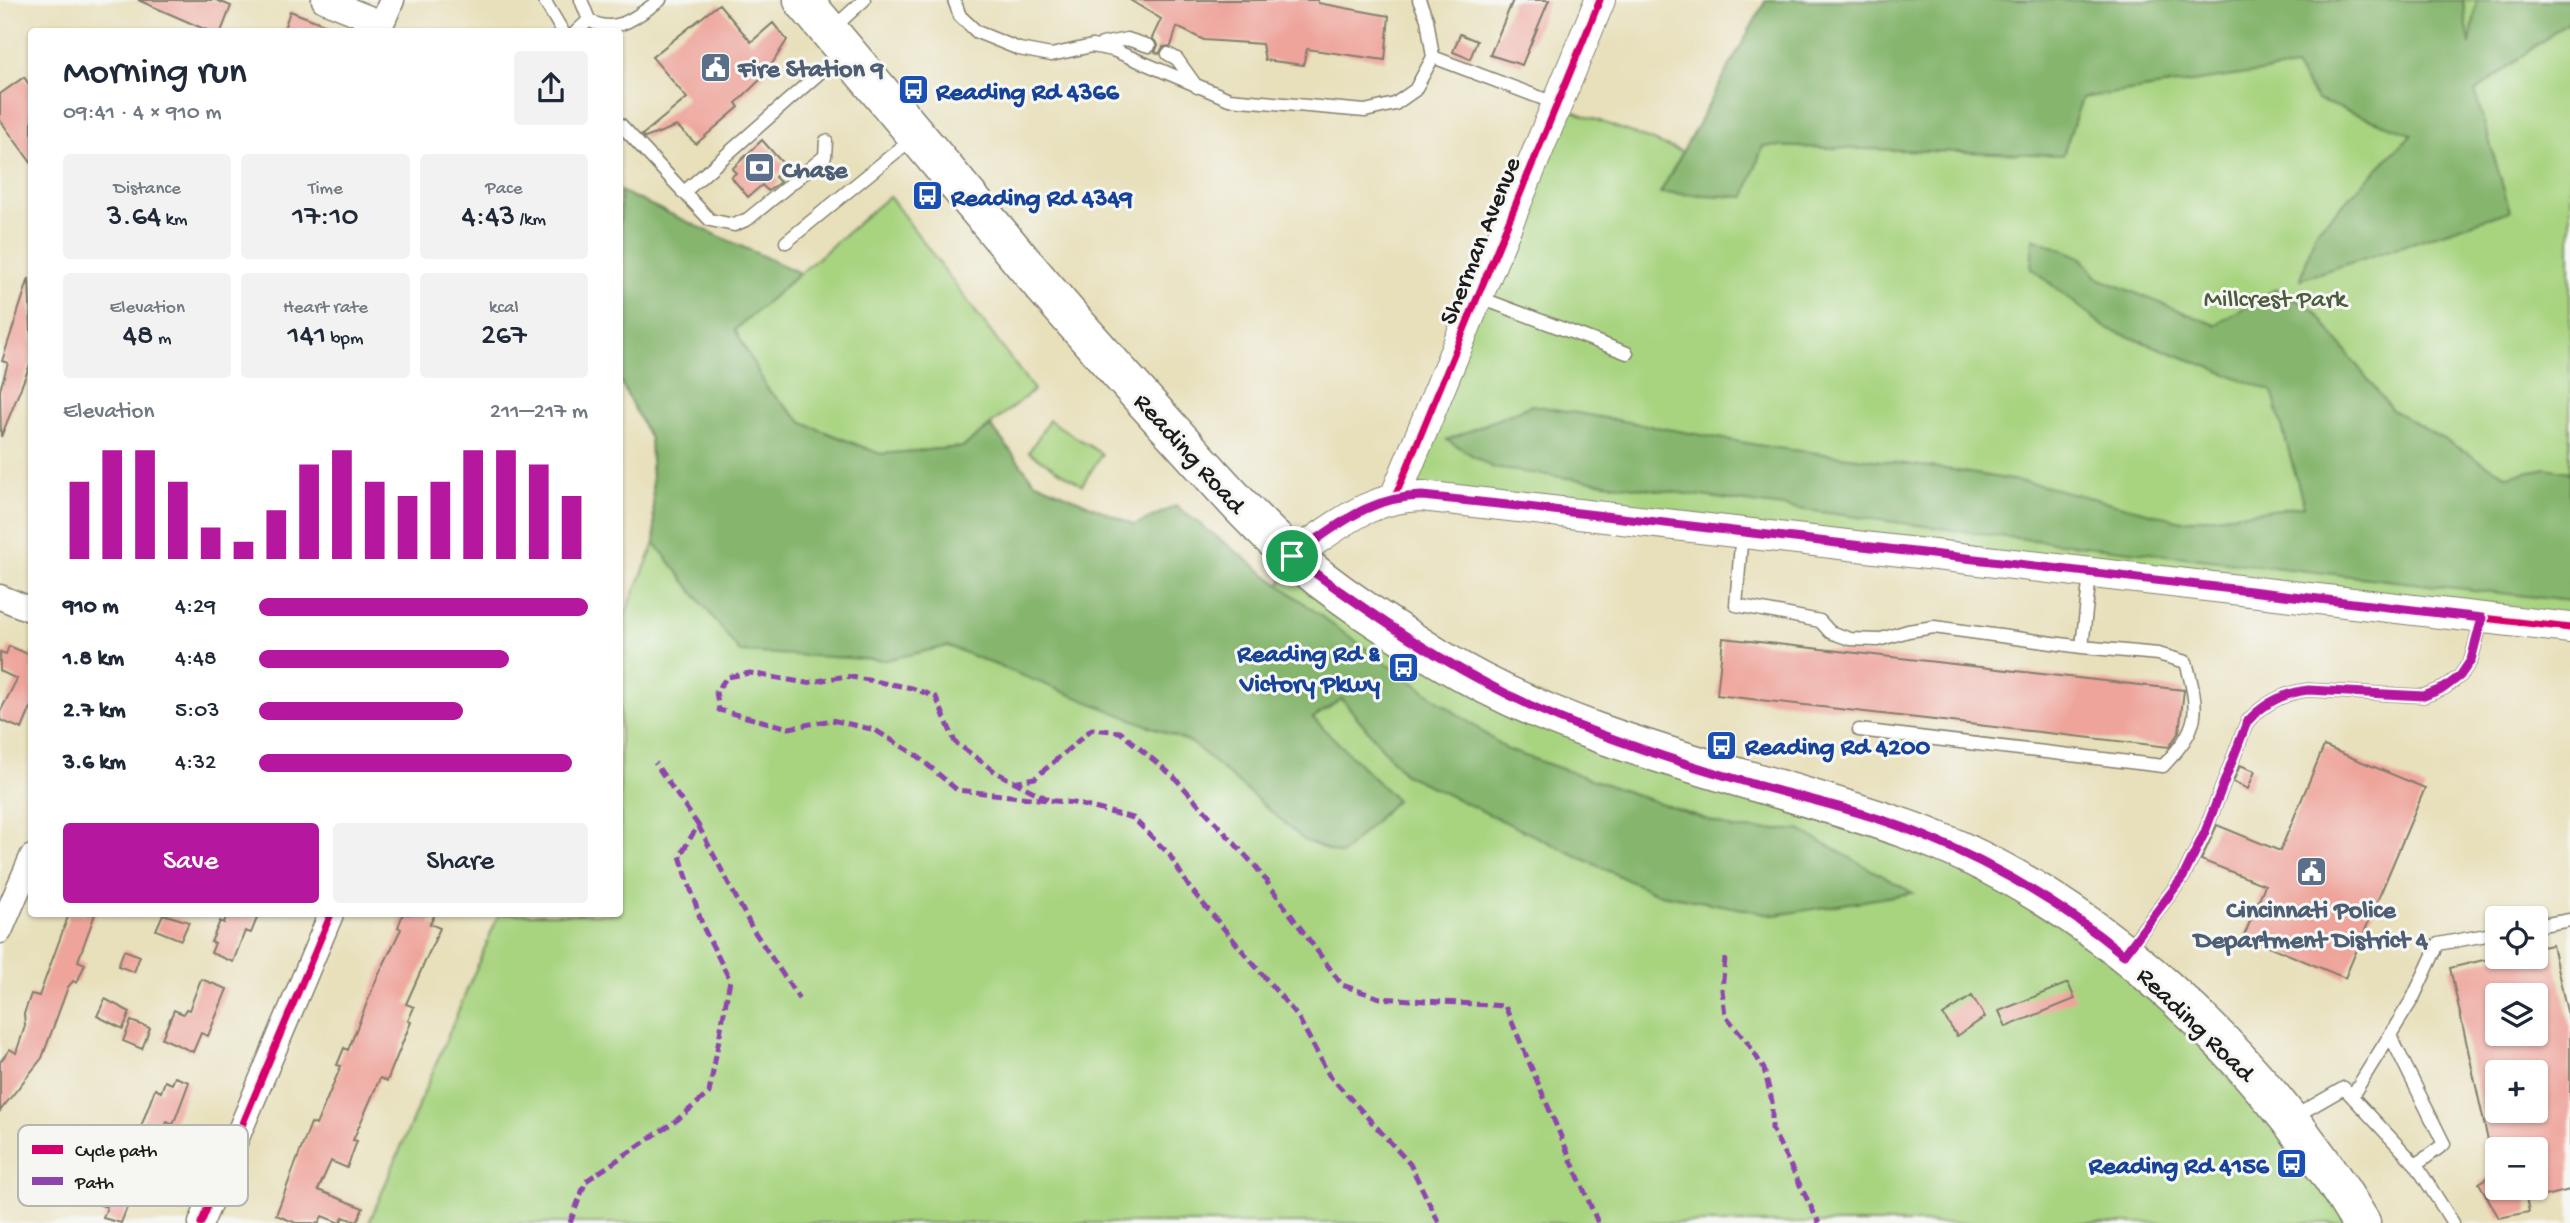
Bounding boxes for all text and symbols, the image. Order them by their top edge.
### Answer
public building icon: Fire Station 9 [698,50,732,84]
button: share [514,51,588,125]
text: Morning run [63,52,247,96]
place label: Fire Station 9 [737,56,884,87]
bus stop icon: Reading Rd 4366 [896,73,930,107]
place label: Reading Rd 4366 [935,79,1120,110]
text: 09:41 · 4 × 910 m [63,100,222,127]
bank icon: Chase [742,151,776,185]
street label: Sherman Avenue [1434,153,1530,330]
place label: Chase [782,157,849,188]
text: Distance [114,178,181,201]
text: Time [308,178,343,201]
text: Pace [485,178,522,201]
bus stop icon: Reading Rd 4349 [911,179,945,213]
place label: Reading Rd 4349 [950,185,1133,216]
text: 3.64 [107,201,161,236]
text: 17:10 [292,201,359,236]
text: 4:43 [462,201,515,236]
text: km [161,209,188,232]
text: /km [515,209,546,232]
park label: Millcrest Park [2204,286,2349,317]
text: Elevation [109,297,185,320]
text: Heart rate [283,297,368,320]
text: kcal [489,297,519,320]
text: 48 [123,320,153,355]
text: 141 [288,320,326,355]
text: 267 [481,320,527,355]
text: m [153,328,171,351]
text: bpm [326,328,363,351]
street label: Reading Road [1125,388,1251,523]
text: Elevation [63,399,154,426]
text: 211–217 m [490,399,588,426]
pin [1262,526,1322,586]
icon: arrive [1273,537,1311,575]
text: 910 m [63,594,119,621]
text: 4:29 [175,594,216,621]
place label: Reading Rd & Victory Pkwy [1236,641,1381,702]
text: 1.8 km [63,646,124,673]
text: 4:48 [175,646,217,673]
bus stop icon: Reading Rd & Victory Pkwy [1386,650,1420,684]
text: 2.7 km [63,698,126,725]
text: 5:03 [175,698,219,725]
bus stop icon: Reading Rd 4200 [1705,728,1739,762]
place label: Reading Rd 4200 [1744,734,1930,765]
text: 3.6 km [63,750,126,777]
text: 4:32 [175,750,216,777]
button: Save [63,823,319,903]
button: Share [333,823,588,903]
public building icon: Cincinnati Police Department District 4 [2294,855,2328,889]
place label: Cincinnati Police Department District 4 [2192,897,2429,958]
map controls [2485,906,2548,1200]
button: locate [2485,906,2548,969]
street label: Reading Road [2128,962,2261,1092]
button: layers [2485,983,2548,1046]
button: + [2485,1060,2548,1123]
legend [18,1125,248,1206]
button: − [2485,1137,2548,1200]
text: Cycle path [75,1141,157,1164]
bus stop icon: Reading Rd 4156 [2275,1147,2309,1181]
place label: Reading Rd 4156 [2088,1153,2270,1184]
text: Path [74,1173,114,1196]

